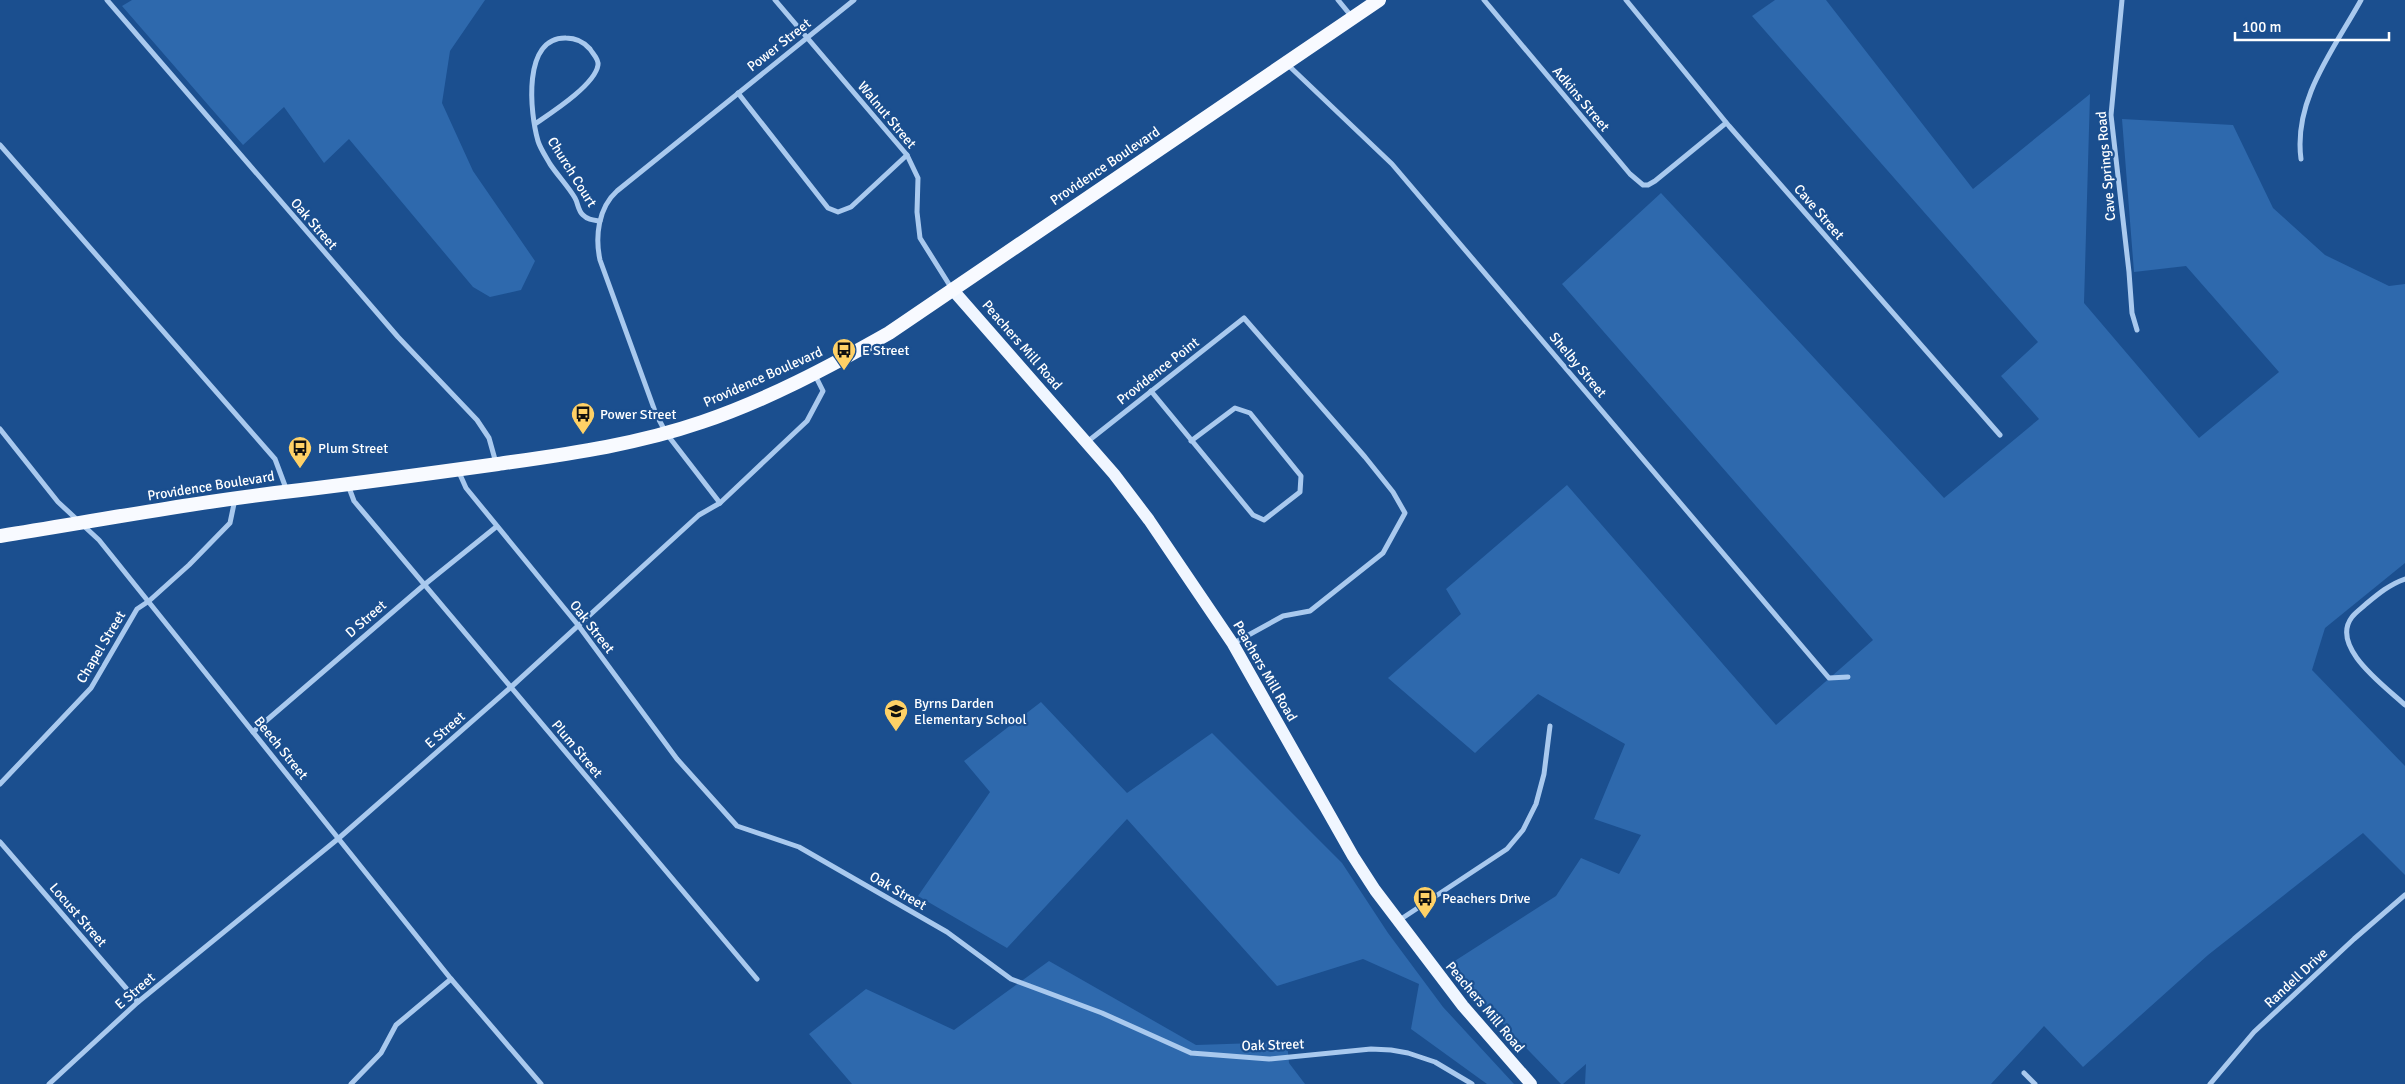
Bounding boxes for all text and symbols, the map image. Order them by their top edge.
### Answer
scale bar [2235,10,2389,42]
street label: Power Street [744,15,814,75]
text: 100 m [2242,18,2282,36]
street label: Adkins Street [1549,63,1613,135]
street label: Walnut Street [854,78,920,152]
street label: Cave Springs Road [2093,110,2119,222]
street label: Providence Boulevard [1047,123,1163,209]
street label: Church Court [544,134,600,210]
street label: Cave Street [1790,181,1848,243]
street label: Oak Street [287,195,341,253]
street label: Peachers Mill Road [978,297,1066,393]
street label: Shelby Street [1546,329,1610,401]
street label: Providence Point [1114,334,1203,408]
bus stop icon: E Street [831,337,857,371]
place label: E Street [862,342,910,359]
street label: Providence Boulevard [701,343,825,411]
bus stop icon: Power Street [570,401,596,435]
place label: Power Street [600,406,676,423]
bus stop icon: Plum Street [287,435,313,469]
place label: Plum Street [318,440,388,457]
street label: Providence Boulevard [146,468,276,504]
street label: D Street [342,597,390,641]
street label: Oak Street [566,597,618,657]
street label: Chapel Street [73,608,129,686]
street label: Peachers Mill Road [1229,618,1301,724]
place label: Byrns Darden Elementary School [914,695,1027,728]
school or university icon: Byrns Darden Elementary School [883,698,909,732]
street label: E Street [422,708,469,752]
street label: Beech Street [250,713,312,783]
street label: Plum Street [548,717,606,781]
street label: Oak Street [867,868,929,914]
street label: Locust Street [46,880,110,950]
bus stop icon: Peachers Drive [1412,885,1438,919]
place label: Peachers Drive [1442,890,1531,907]
street label: Randell Drive [2261,945,2331,1011]
street label: Peachers Mill Road [1442,958,1528,1056]
street label: E Street [112,969,159,1013]
street label: Oak Street [1241,1035,1305,1055]

